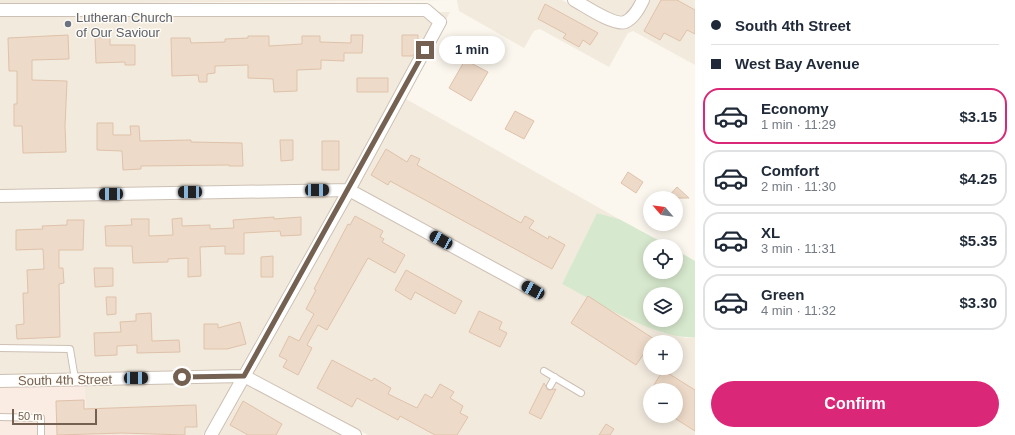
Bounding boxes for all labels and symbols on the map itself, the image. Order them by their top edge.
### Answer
place label: Lutheran Church of Our Saviour [76,10,173,40]
marker: Lutheran Church of Our Saviour [63,19,73,29]
callout: 1 min [439,36,505,64]
route end [416,41,434,59]
car [305,184,329,196]
car [178,186,202,198]
car [99,188,123,200]
north arrow [643,191,683,231]
car [428,229,454,251]
car [520,279,546,301]
route start [173,368,191,386]
street label: South 4th Street [18,372,112,388]
car [124,372,148,384]
scale bar [12,407,97,426]

